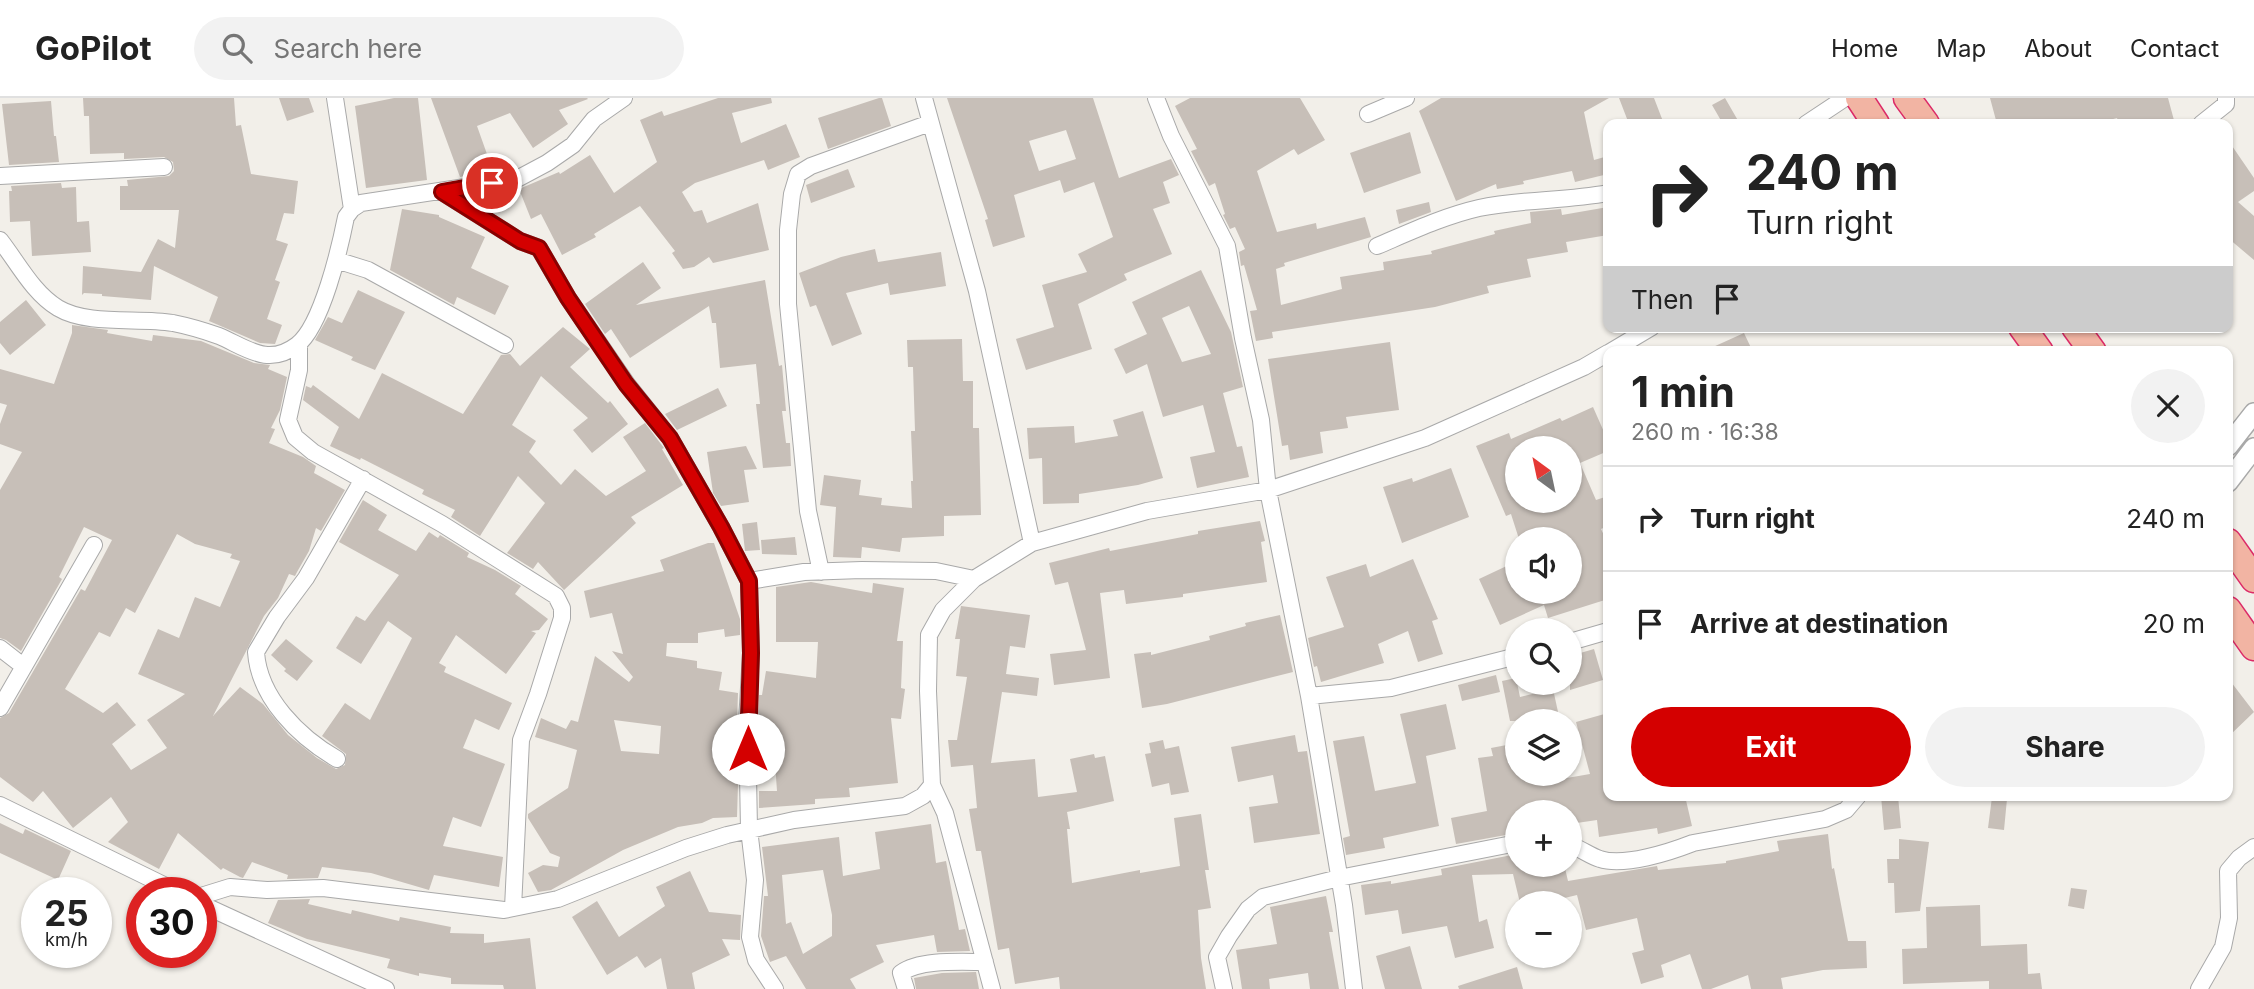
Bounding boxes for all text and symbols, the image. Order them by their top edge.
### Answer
search box [194,17,684,80]
text: GoPilot [35,28,152,68]
icon: search [218,29,256,67]
text: Search here [274,33,422,64]
text: Home [1831,34,1898,63]
text: Map [1936,34,1986,63]
text: About [2024,34,2092,63]
text: Contact [2130,34,2219,63]
text: 240 m [1746,143,1899,202]
icon: right [1631,147,1722,238]
pin [462,153,522,213]
icon: arrive [473,164,511,202]
text: Turn right [1746,203,1893,242]
icon: arrive [1708,280,1746,318]
text: Then [1631,284,1694,315]
text: 1 min [1631,366,1735,417]
button: close [2131,369,2205,443]
text: 260 m · 16:38 [1631,418,1779,446]
north arrow [1505,436,1582,513]
map controls [1505,436,1582,968]
icon: right [1631,500,1669,538]
text: Turn right [1690,503,1815,534]
text: 240 m [2126,503,2205,534]
button: sound [1505,527,1582,604]
icon: arrive [1631,605,1669,643]
text: Arrive at destination [1690,608,1949,639]
text: 20 m [2143,608,2205,639]
button: search [1505,618,1582,695]
button: Exit [1631,707,1911,787]
button: Share [1925,707,2205,787]
button: layers [1505,709,1582,786]
position arrow [711,712,785,786]
button: + [1505,800,1582,877]
speed limit sign: 30 [126,877,217,968]
button: − [1505,891,1582,968]
text: 25 [44,892,89,934]
text: km/h [45,929,88,950]

